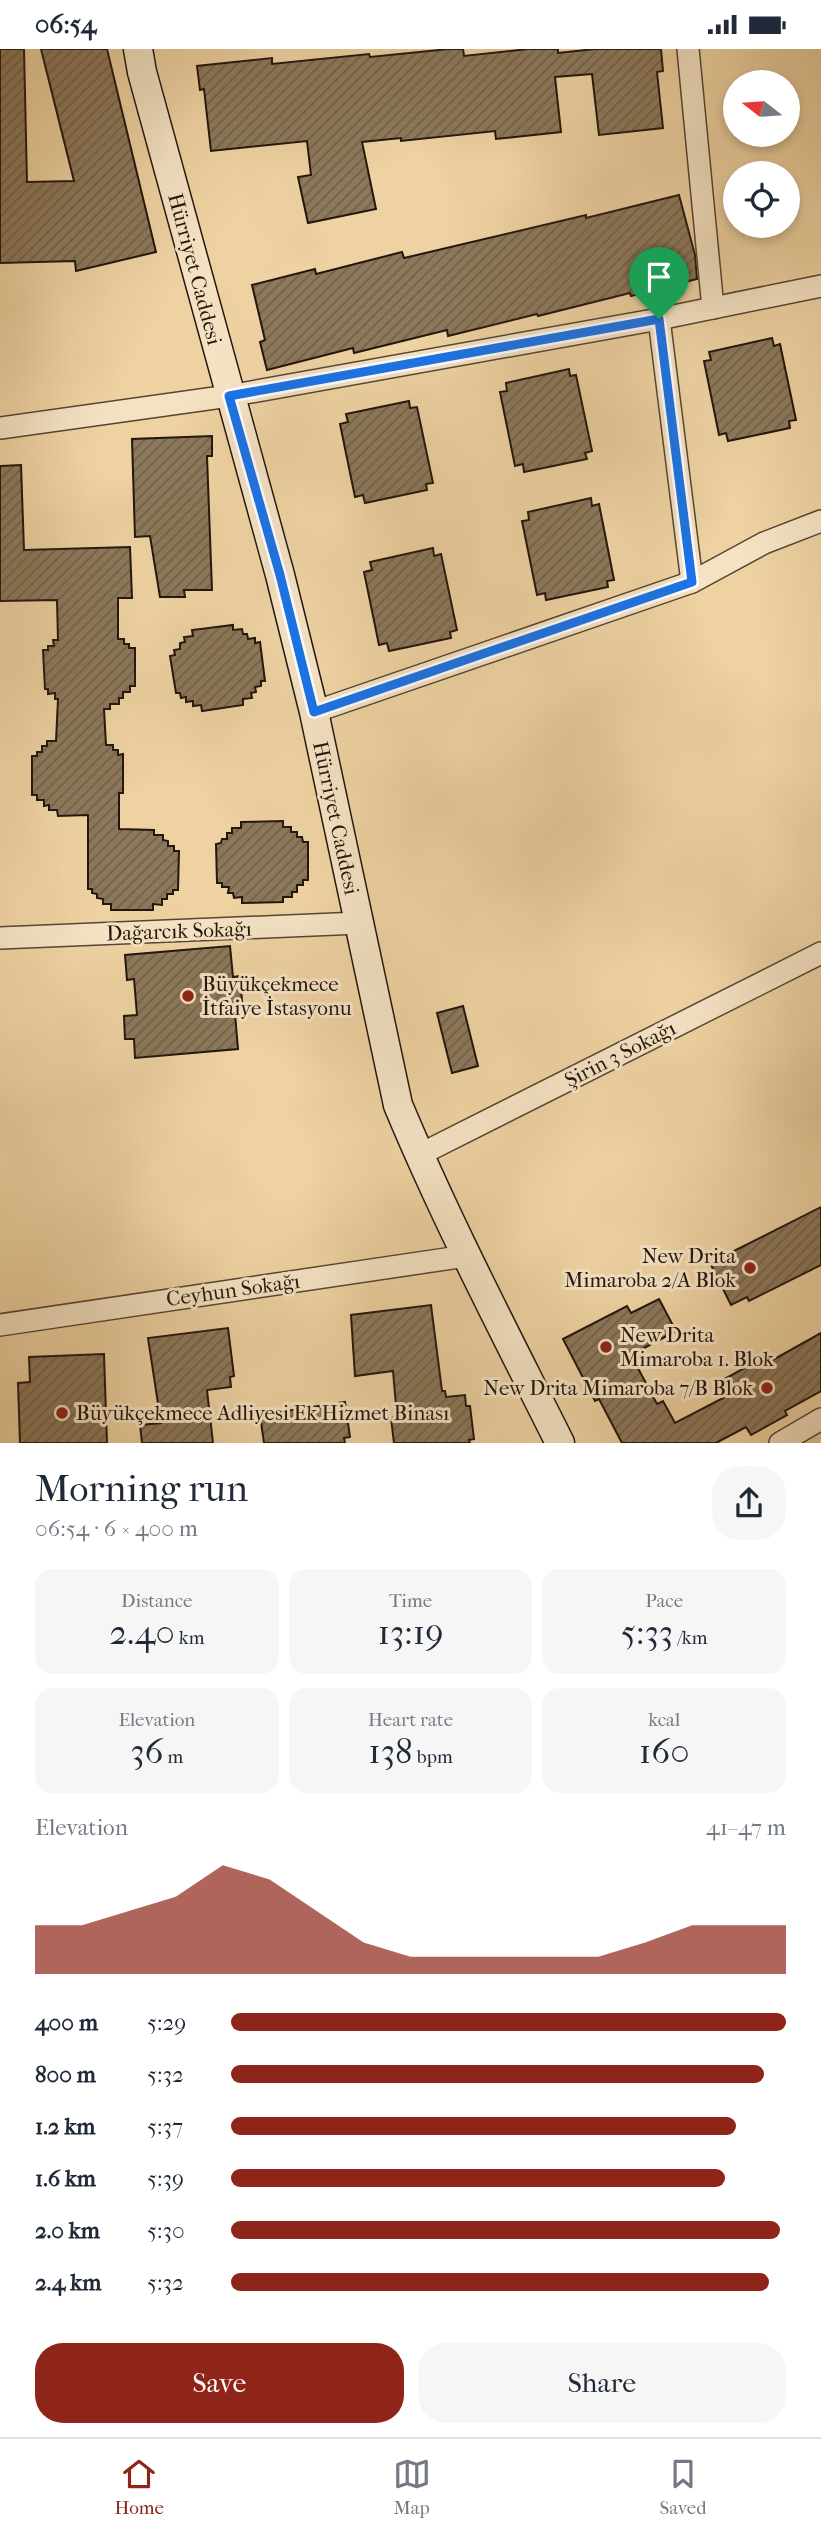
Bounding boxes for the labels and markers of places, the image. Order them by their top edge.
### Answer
pin [629,247,689,319]
place label: Büyükçekmece İtfaiye İstasyonu [202,972,352,1020]
marker: Büyükçekmece İtfaiye İstasyonu [180,988,196,1004]
place label: New Drita Mimaroba 2/A Blok [564,1244,736,1292]
marker: New Drita Mimaroba 2/A Blok [742,1260,758,1276]
place label: New Drita Mimaroba 1. Blok [620,1323,774,1371]
marker: New Drita Mimaroba 1. Blok [598,1339,614,1355]
place label: New Drita Mimaroba 7/B Blok [483,1376,753,1400]
marker: New Drita Mimaroba 7/B Blok [759,1380,775,1396]
place label: Büyükçekmece Adliyesi Ek Hizmet Binası [76,1401,449,1425]
marker: Büyükçekmece Adliyesi Ek Hizmet Binası [54,1405,70,1421]

